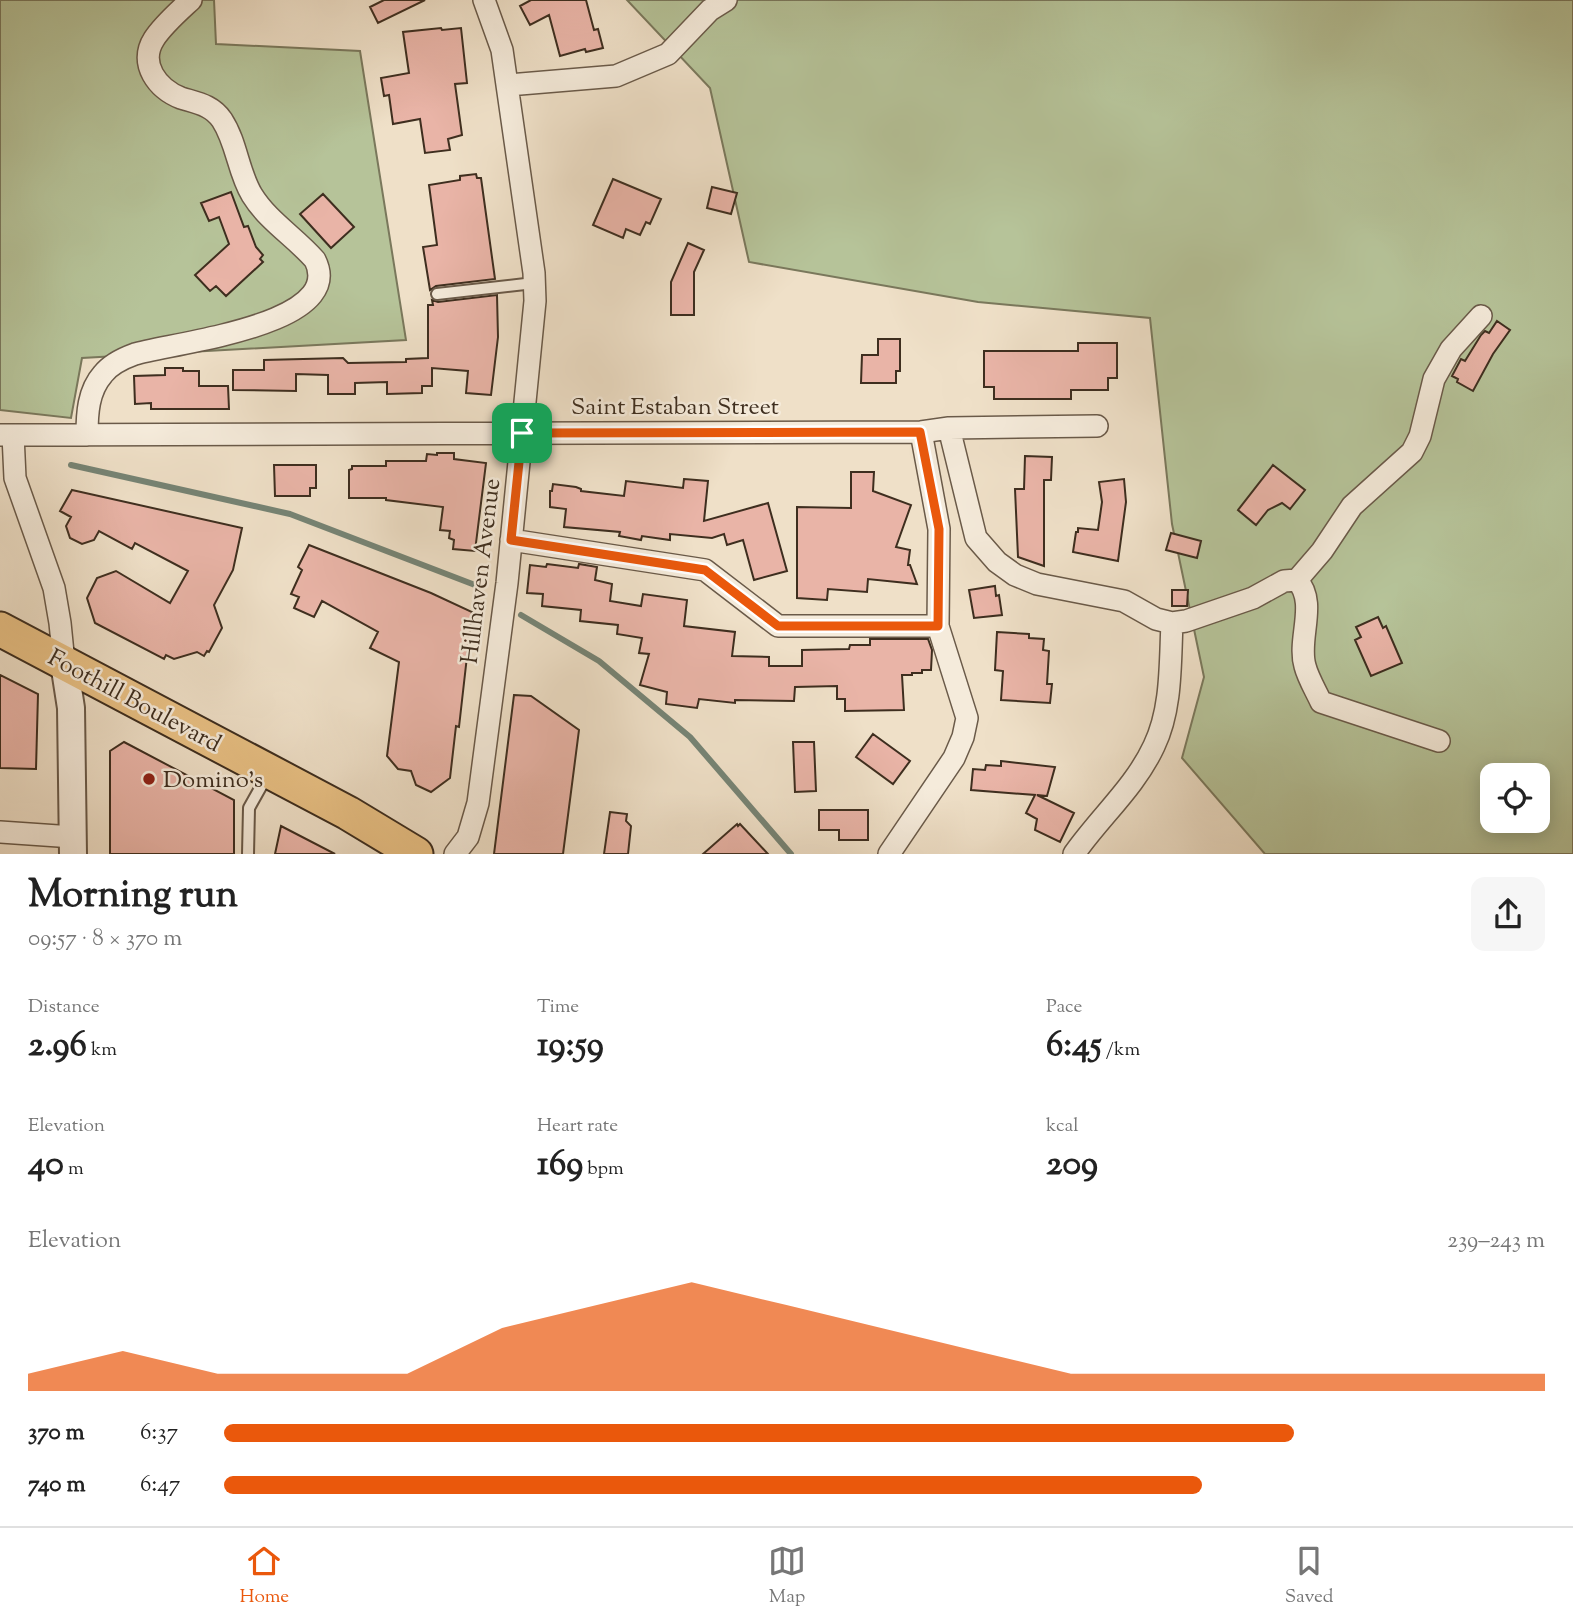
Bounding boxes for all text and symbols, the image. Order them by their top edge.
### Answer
street label: Saint Estaban Street [571,391,779,425]
pin [492,403,552,463]
icon: arrive [503,414,541,452]
street label: Hillhaven Avenue [454,477,510,666]
street label: Foothill Boulevard [41,642,227,762]
map controls [1480,763,1550,833]
button: locate [1480,763,1550,833]
place label: Domino's [163,764,263,798]
marker: Domino's [141,771,157,787]
text: Morning run [28,870,238,924]
button: share [1471,877,1545,951]
text: 09:57 · 8 × 370 m [28,923,182,956]
text: Distance [28,994,100,1021]
text: Time [537,994,579,1021]
text: Pace [1046,994,1082,1021]
text: 2.96 [28,1021,87,1072]
text: 19:59 [537,1021,604,1072]
text: 6:45 [1046,1021,1102,1072]
text: km [87,1037,117,1064]
text: /km [1102,1037,1140,1064]
text: Elevation [28,1113,105,1140]
text: Heart rate [537,1113,618,1140]
text: kcal [1046,1113,1079,1140]
text: 40 [28,1140,64,1191]
text: 169 [537,1140,583,1191]
text: 209 [1046,1140,1098,1191]
text: m [64,1156,84,1183]
text: bpm [583,1156,624,1183]
text: Elevation [28,1225,121,1258]
text: 239–243 m [1447,1225,1545,1258]
text: 370 m [28,1417,84,1450]
text: 6:37 [140,1417,178,1450]
text: 740 m [28,1469,85,1502]
text: 6:47 [140,1469,180,1502]
tab: Home [239,1542,289,1611]
tab: Map [768,1542,806,1611]
tab: Saved [1285,1542,1334,1611]

